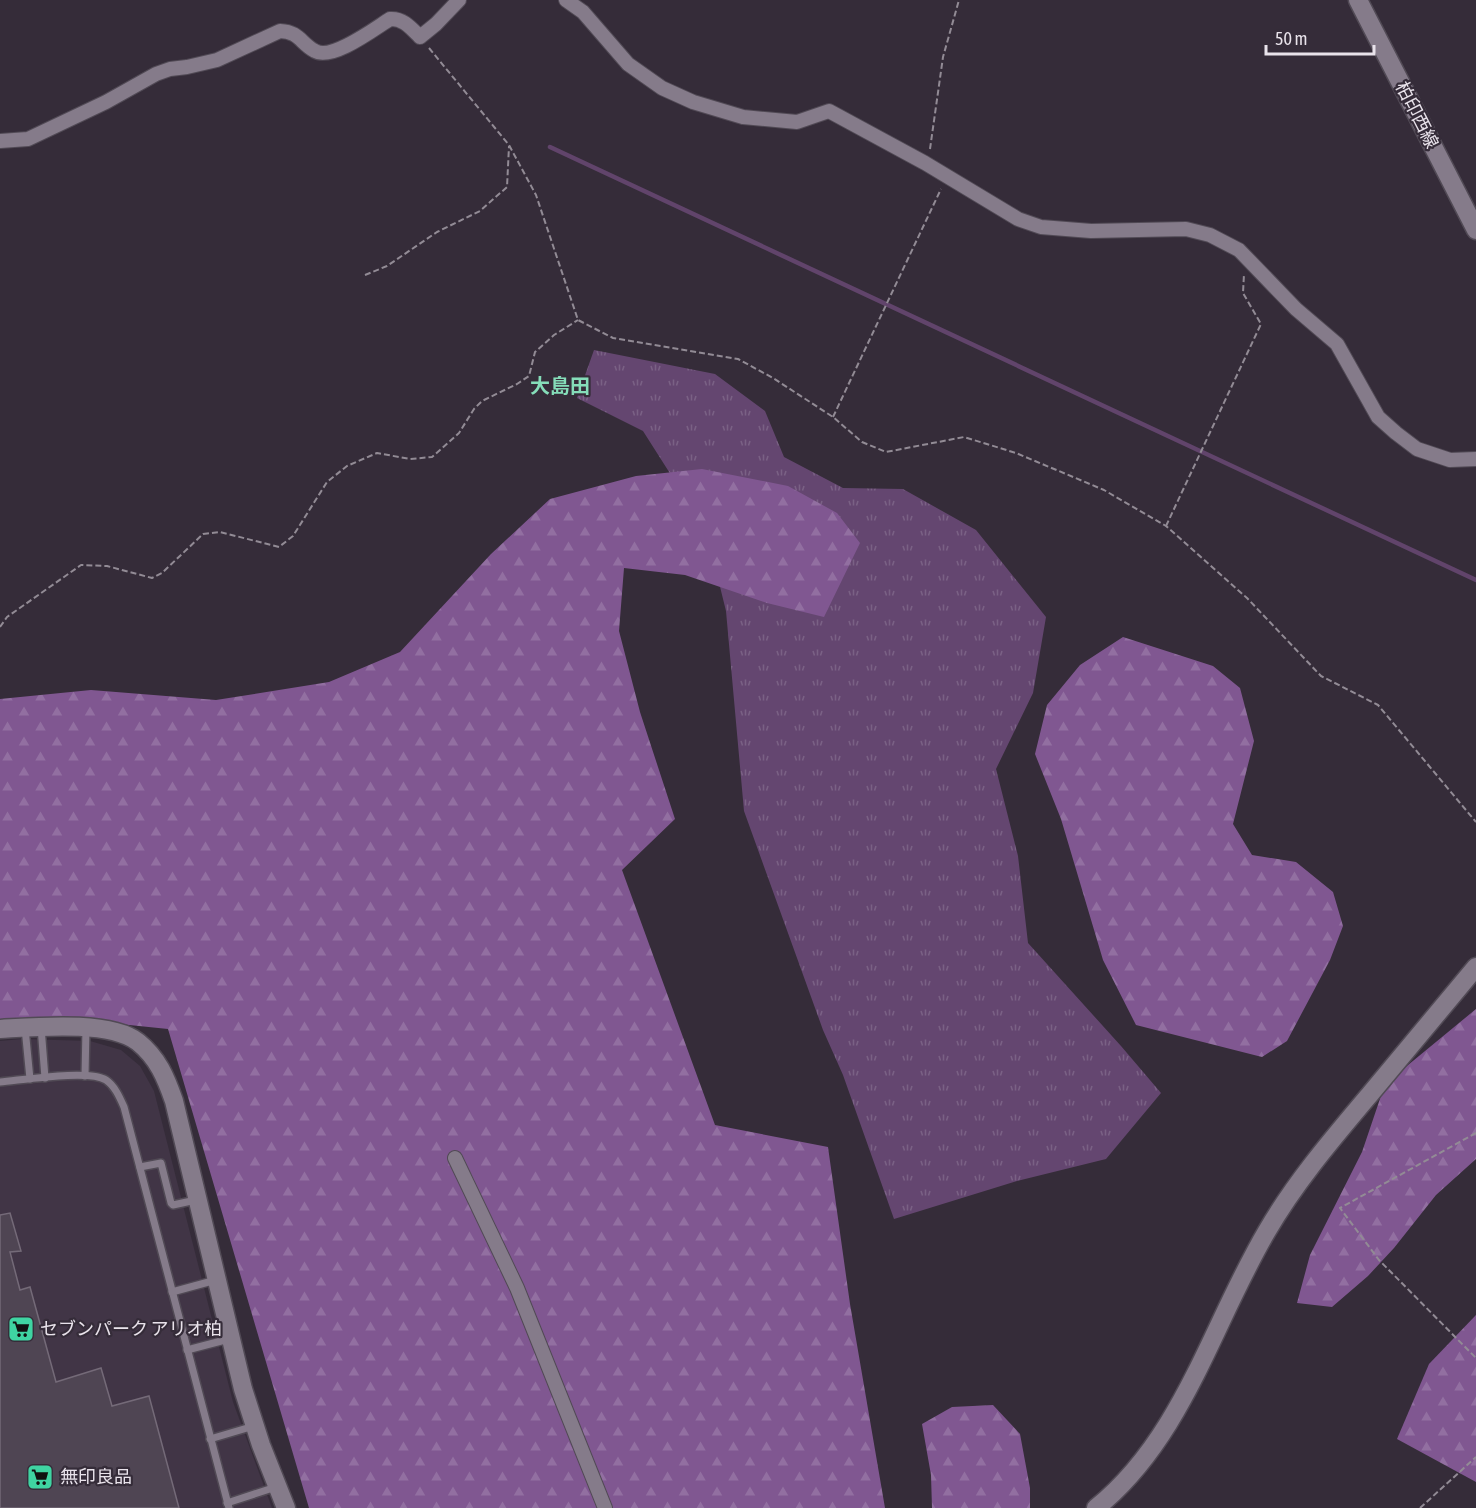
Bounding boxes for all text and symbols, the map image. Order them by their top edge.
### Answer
scale bar [1266,18,1374,56]
text: 50 m [1275,28,1307,49]
street label: 柏印西線 [1392,78,1443,152]
district label: 大島田 [530,374,590,397]
supermarket icon: セブンパーク アリオ柏 [6,1314,36,1344]
place label: セブンパーク アリオ柏 [40,1318,222,1339]
supermarket icon: 無印良品 [25,1462,55,1492]
place label: 無印良品 [60,1466,132,1487]

